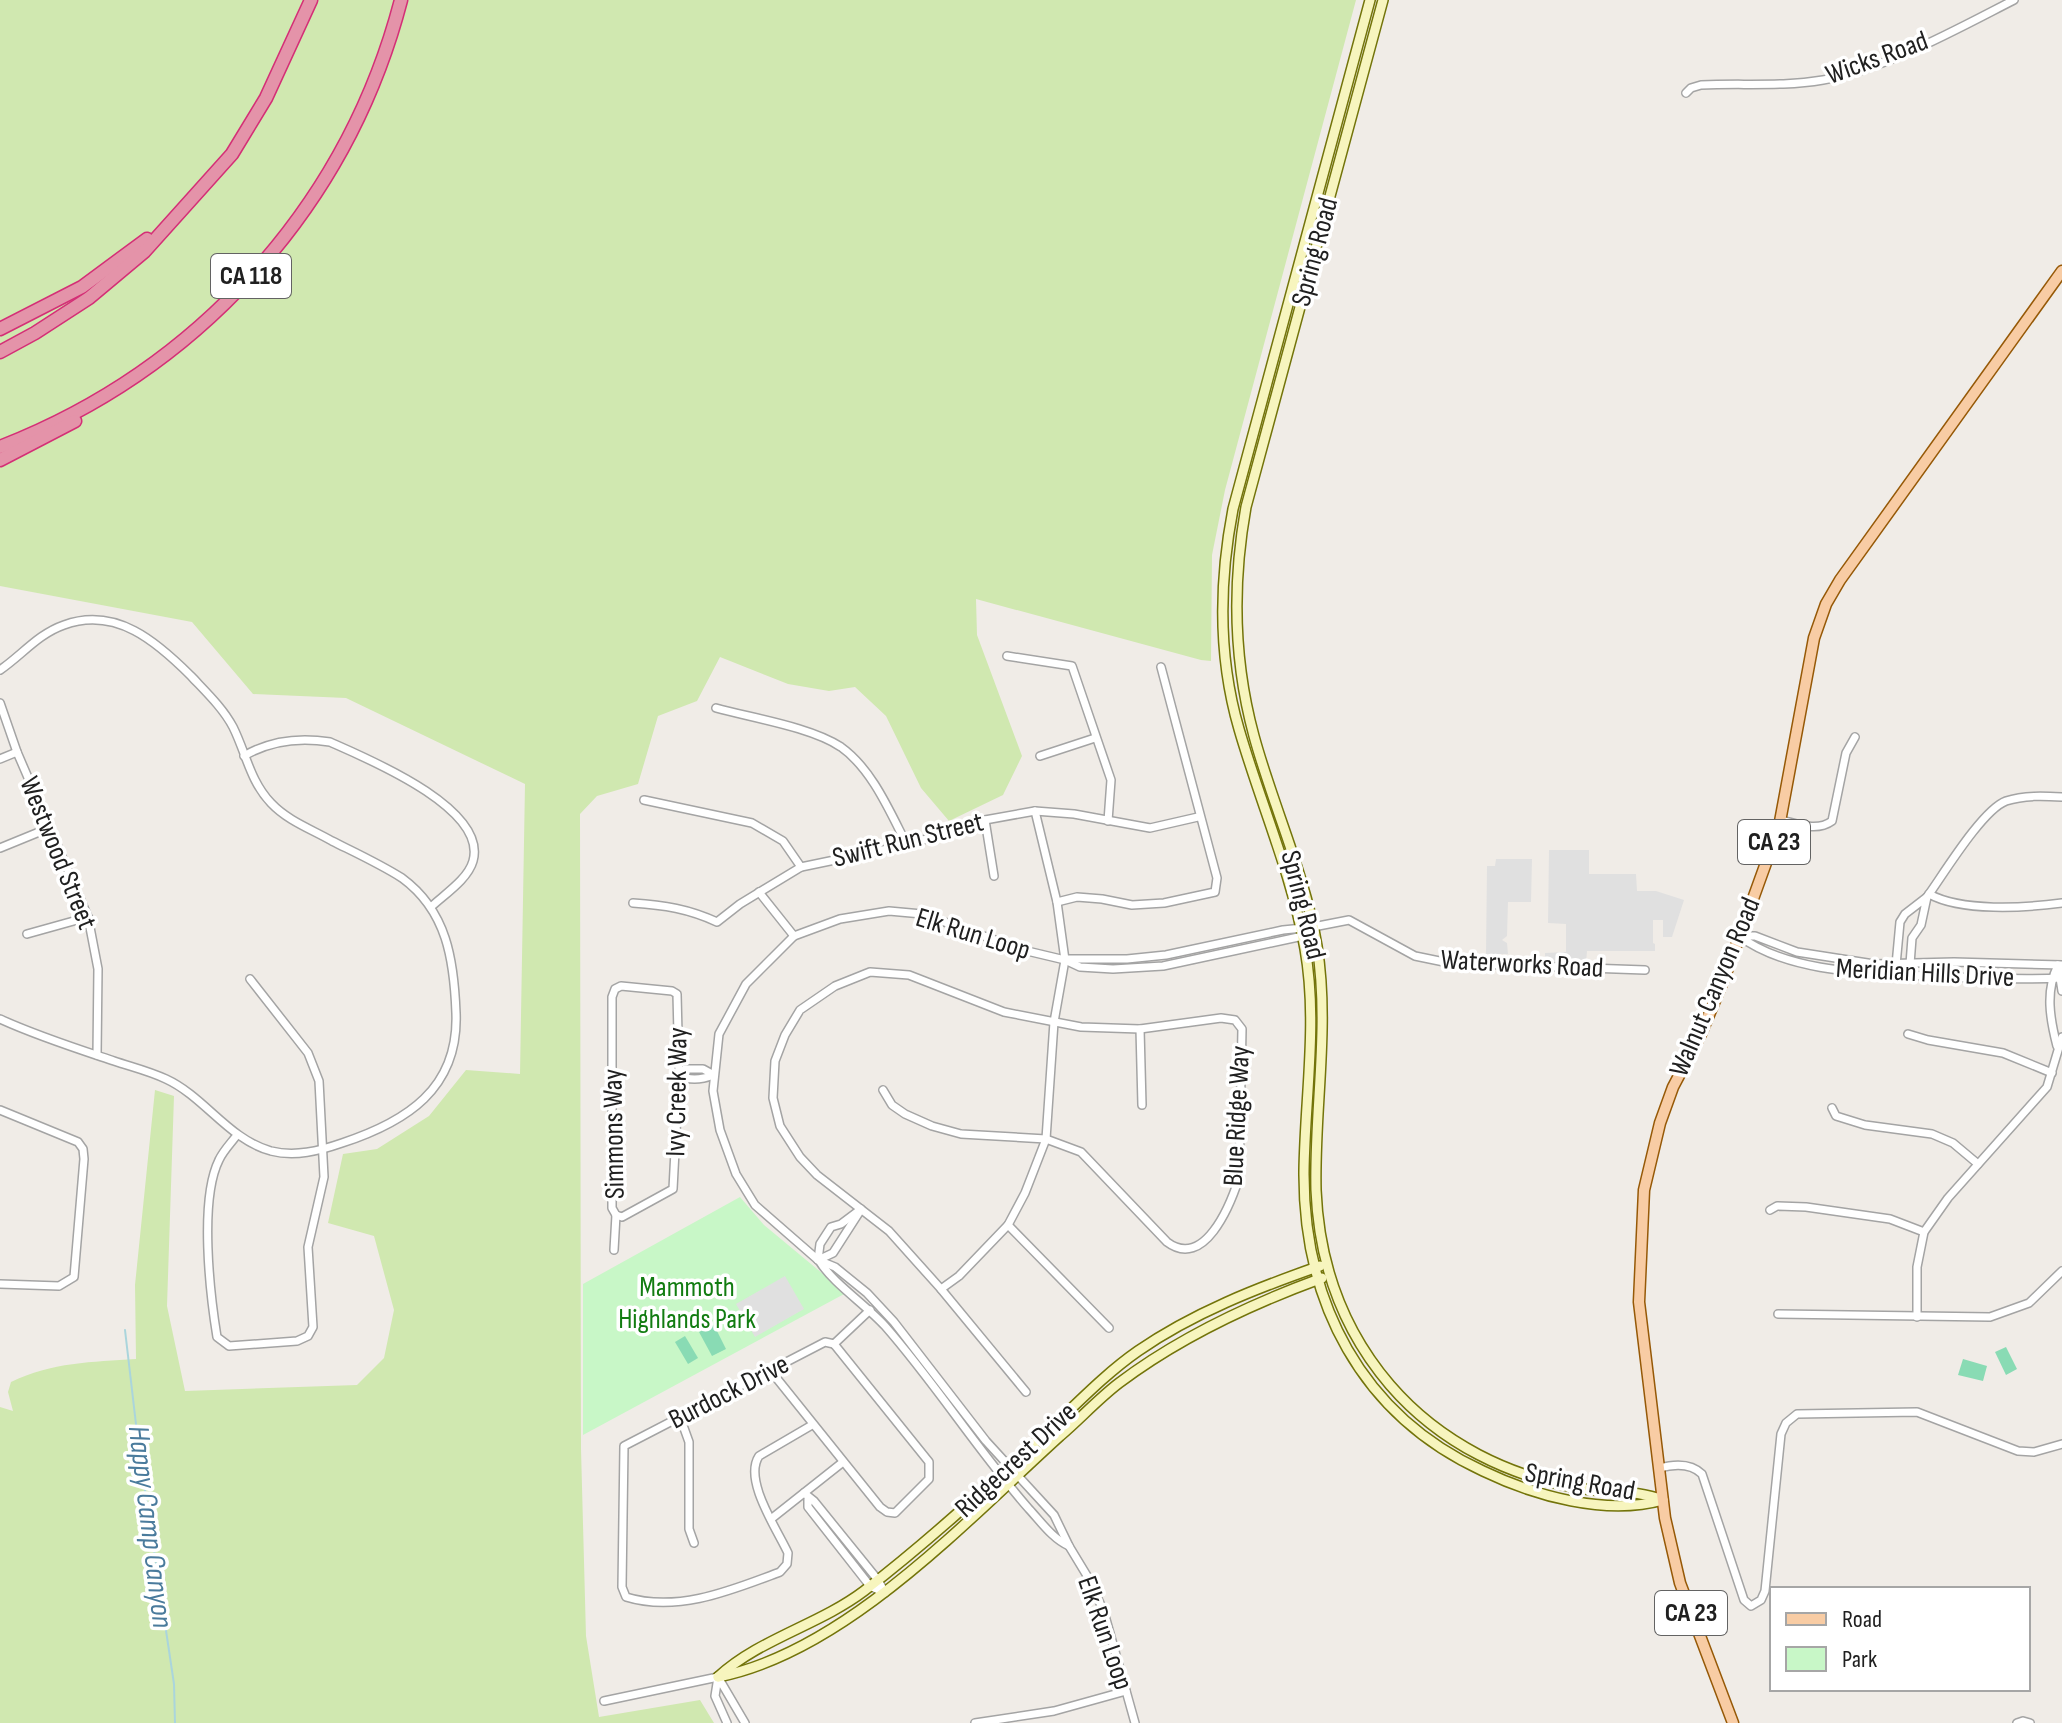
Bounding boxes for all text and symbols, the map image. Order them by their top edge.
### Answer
street label: Wicks Road [1822,24,1932,92]
street label: Spring Road [1285,194,1345,310]
road number: CA 118 [211,254,291,298]
street label: Westwood Street [12,772,104,934]
street label: Swift Run Street [829,805,987,875]
road number: CA 23 [1738,820,1810,864]
street label: Spring Road [1274,847,1332,963]
street label: Walnut Canyon Road [1662,893,1768,1081]
street label: Elk Run Loop [912,901,1034,967]
street label: Waterworks Road [1440,943,1604,985]
street label: Meridian Hills Drive [1835,952,2015,994]
street label: Ivy Creek Way [659,1027,695,1157]
street label: Blue Ridge Way [1217,1045,1257,1187]
street label: Simmons Way [596,1068,632,1199]
park label: Mammoth Highlands Park [618,1271,756,1336]
street label: Burdock Drive [663,1348,795,1436]
street label: Ridgecrest Drive [948,1395,1084,1525]
water label: Happy Camp Canyon [120,1424,180,1630]
street label: Spring Road [1522,1456,1638,1508]
street label: Elk Run Loop [1070,1572,1140,1694]
legend [1770,1587,2030,1691]
road number: CA 23 [1655,1591,1727,1635]
text: Road [1842,1605,1882,1634]
text: Park [1842,1645,1877,1674]

